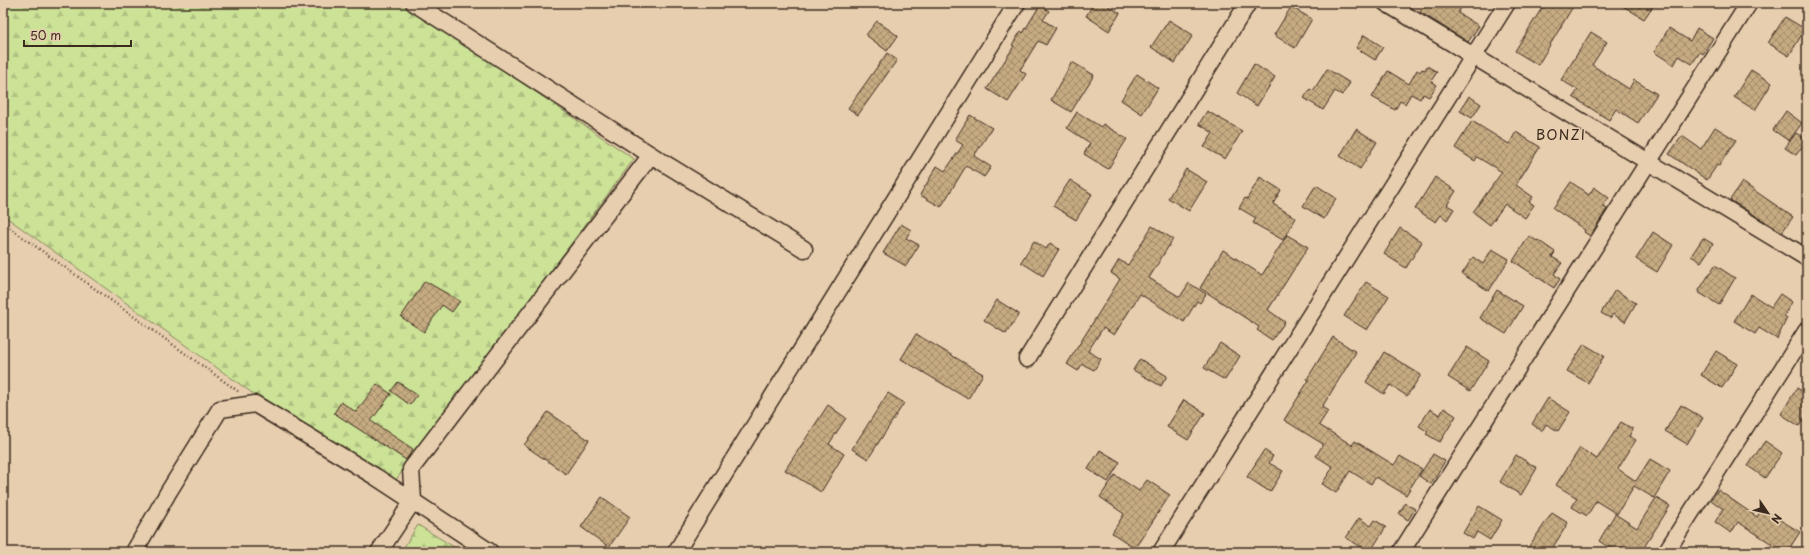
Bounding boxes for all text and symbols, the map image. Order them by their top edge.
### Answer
scale bar [24,22,131,48]
text: 50 m [30,26,61,44]
district label: BONZI [1536,124,1586,145]
north arrow [1748,493,1788,533]
text: N [1767,511,1786,527]

